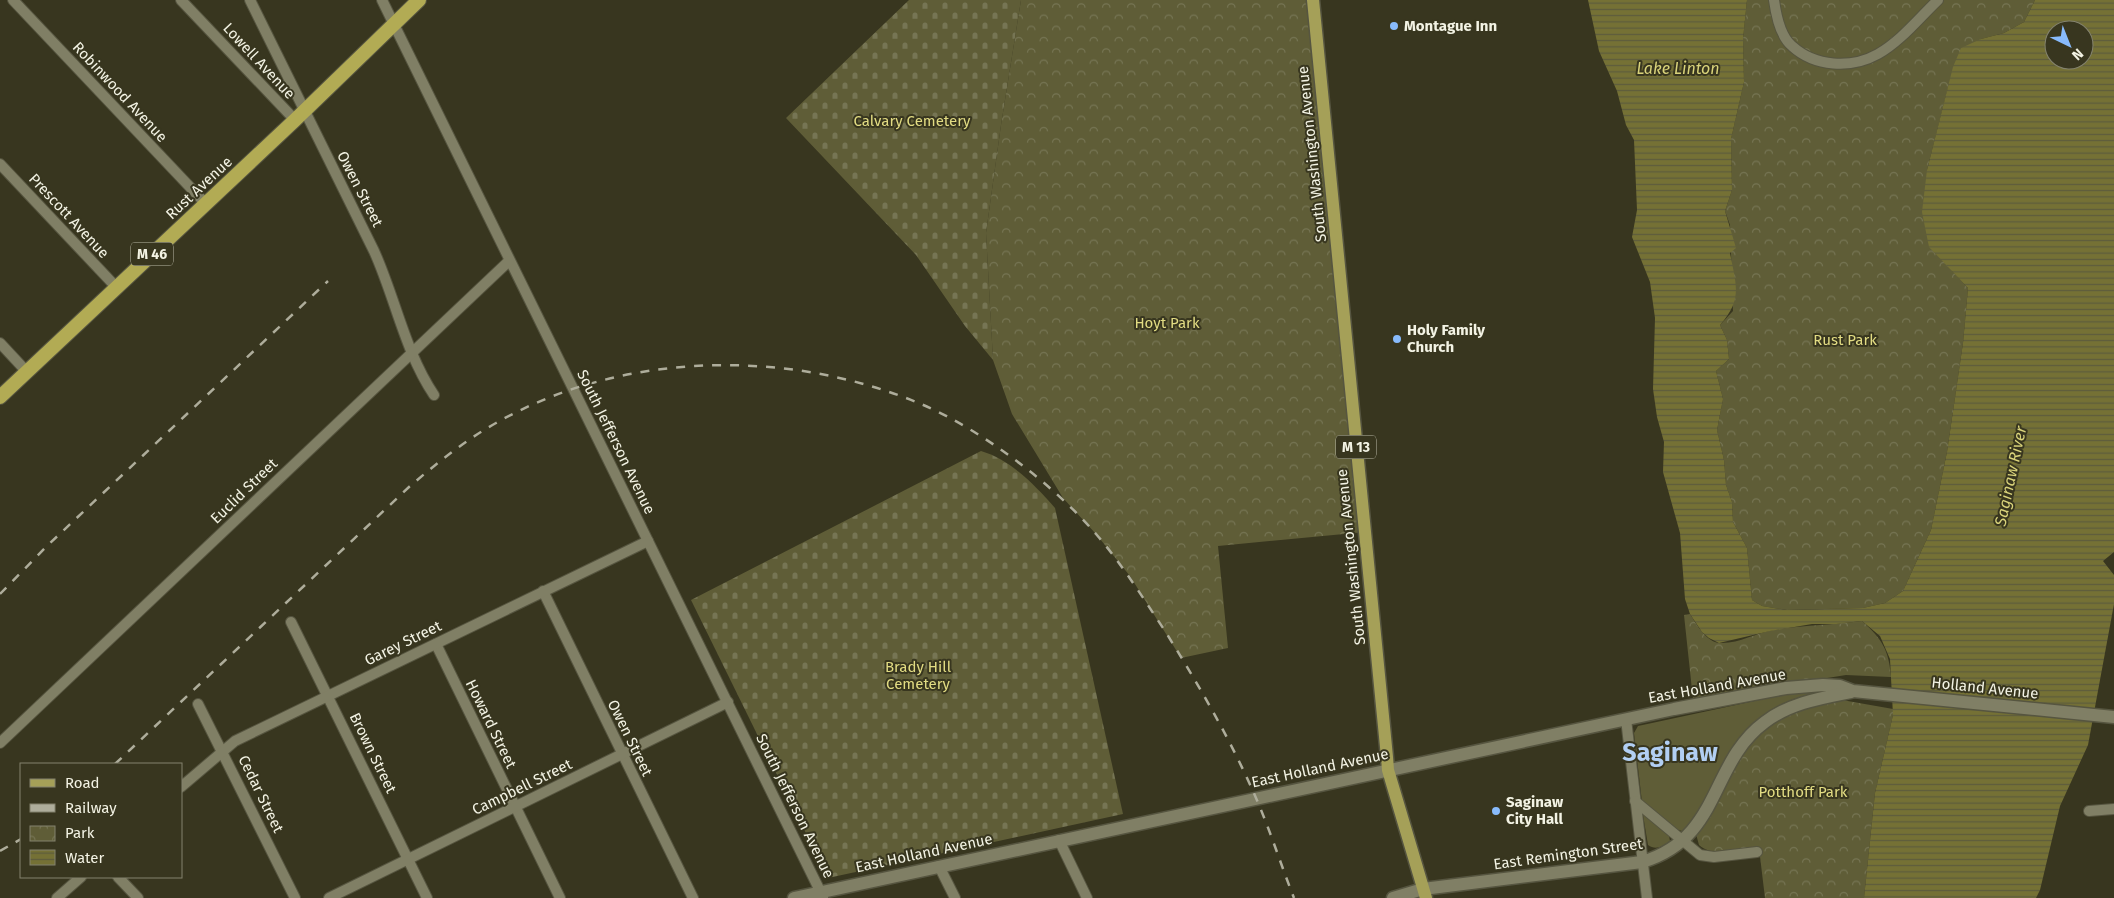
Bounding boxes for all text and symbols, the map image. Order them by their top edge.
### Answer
place label: Montague Inn [1404,17,1497,35]
street label: Lowell Avenue [219,19,299,103]
marker: Montague Inn [1388,20,1400,32]
north arrow [2044,20,2094,70]
street label: Robinwood Avenue [69,38,171,146]
text: N [2068,45,2087,64]
water label: Lake Linton [1636,59,1720,78]
street label: South Washington Avenue [1294,65,1330,243]
park label: Calvary Cemetery [854,112,971,130]
street label: Owen Street [333,148,387,230]
street label: Rust Avenue [162,153,236,223]
street label: Prescott Avenue [25,170,113,262]
road number: M 46 [131,242,173,266]
park label: Hoyt Park [1134,314,1200,332]
place label: Holy Family Church [1407,321,1485,356]
park label: Rust Park [1813,331,1877,349]
marker: Holy Family Church [1391,333,1403,345]
street label: South Jefferson Avenue [573,367,659,517]
water label: Saginaw River [1990,424,2031,529]
road number: M 13 [1336,436,1376,458]
street label: Euclid Street [207,454,282,527]
street label: South Washington Avenue [1333,468,1369,646]
street label: Garey Street [362,616,445,669]
park label: Brady Hill Cemetery [885,658,952,693]
street label: East Holland Avenue [1647,665,1787,707]
street label: Holland Avenue [1931,673,2039,703]
street label: Howard Street [462,677,521,772]
street label: Owen Street [604,697,656,780]
street label: Brown Street [346,710,401,797]
street label: South Jefferson Avenue [752,731,838,881]
district label: Saginaw [1622,738,1718,768]
street label: East Holland Avenue [1250,745,1390,791]
street label: Cedar Street [235,752,288,836]
street label: Campbell Street [469,755,575,819]
legend [20,763,182,878]
text: Road [65,774,100,792]
park label: Potthoff Park [1759,783,1848,801]
place label: Saginaw City Hall [1506,793,1564,828]
text: Railway [65,799,117,817]
marker: Saginaw City Hall [1490,805,1502,817]
text: Park [65,824,95,842]
street label: East Holland Avenue [854,830,994,876]
street label: East Remington Street [1492,835,1644,873]
text: Water [65,849,104,867]

